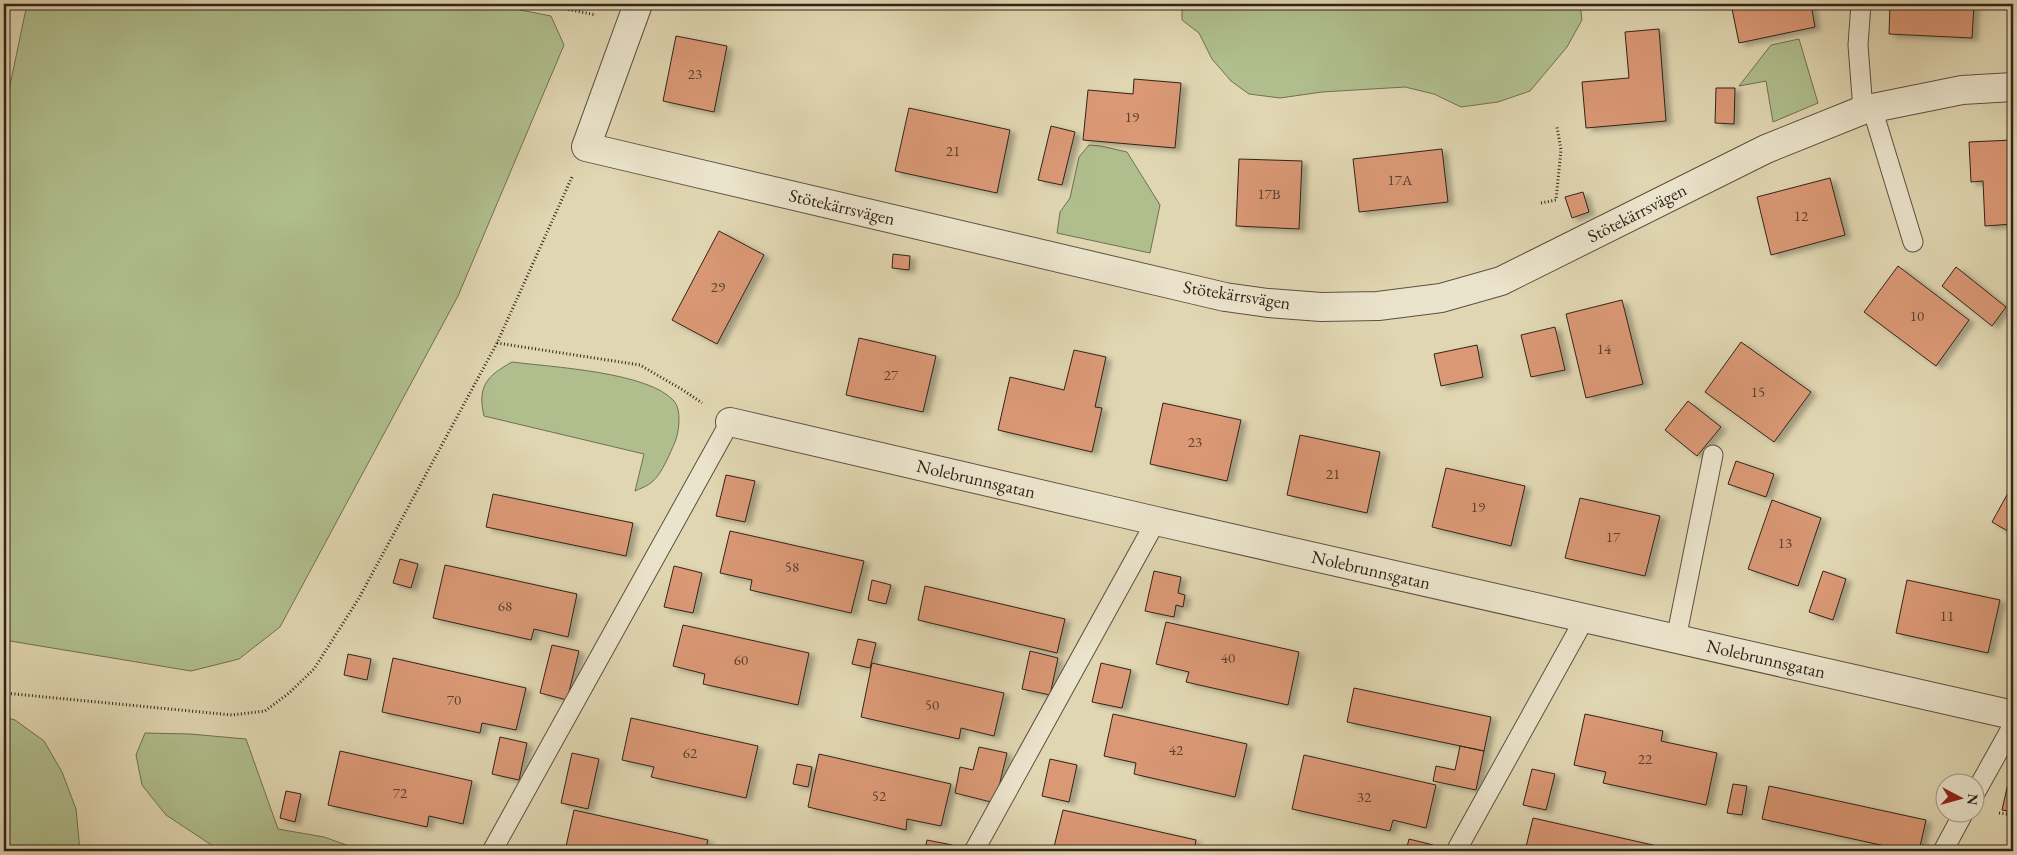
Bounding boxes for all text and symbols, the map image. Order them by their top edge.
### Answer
house number: 23 [688,64,702,83]
house number: 19 [1125,107,1139,126]
house number: 21 [946,141,960,160]
house number: 17A [1388,170,1413,189]
street label: Stötekärrsvägen [1583,178,1691,247]
street label: Stötekärrsvägen [787,183,898,230]
house number: 17B [1257,184,1281,203]
house number: 12 [1794,206,1809,225]
street label: Stötekärrsvägen [1182,275,1293,314]
house number: 29 [711,277,725,296]
house number: 10 [1910,306,1924,325]
house number: 14 [1597,339,1612,358]
house number: 27 [884,365,899,384]
house number: 15 [1751,382,1765,401]
house number: 23 [1188,432,1202,451]
street label: Nolebrunnsgatan [914,454,1038,503]
house number: 21 [1326,464,1340,483]
house number: 19 [1471,497,1485,516]
house number: 17 [1606,527,1621,546]
house number: 13 [1778,533,1792,552]
street label: Nolebrunnsgatan [1309,545,1433,594]
house number: 58 [785,557,799,576]
house number: 68 [498,596,512,615]
house number: 11 [1940,606,1954,625]
street label: Nolebrunnsgatan [1704,634,1828,683]
house number: 40 [1221,648,1235,667]
house number: 60 [734,650,748,669]
house number: 70 [447,690,461,709]
house number: 50 [925,695,939,714]
house number: 42 [1169,740,1184,759]
house number: 62 [683,743,698,762]
house number: 22 [1638,749,1653,768]
north arrow [1934,772,1984,822]
house number: 72 [393,783,408,802]
house number: 52 [872,786,887,805]
house number: 32 [1357,787,1372,806]
text: N [1963,793,1982,807]

